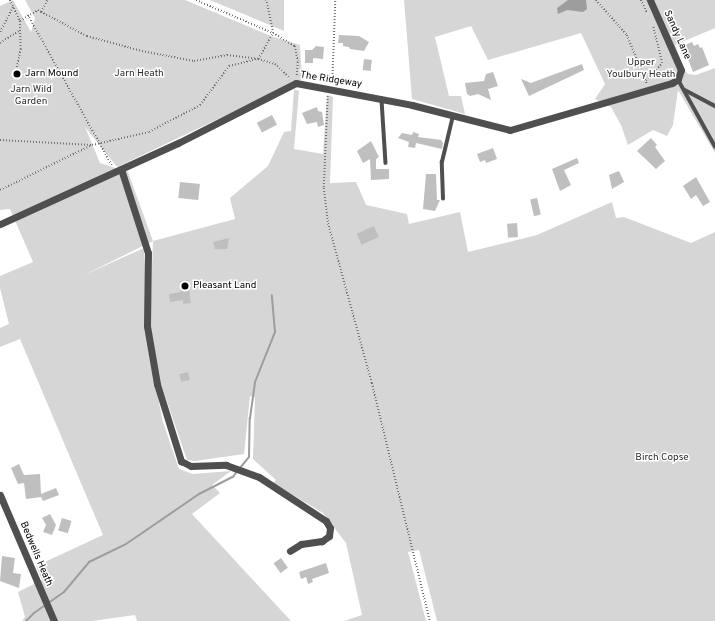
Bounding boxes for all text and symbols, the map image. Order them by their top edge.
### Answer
street label: Sandy Lane [661,9,693,61]
park label: Upper Youlbury Heath [607,56,675,80]
place label: Jarn Mound [25,68,78,80]
park label: Jarn Heath [114,68,164,80]
marker: Jarn Mound [12,69,22,79]
street label: The Ridgeway [299,69,363,91]
park label: Jarn Wild Garden [10,83,52,106]
place label: Pleasant Land [193,280,256,292]
marker: Pleasant Land [180,281,190,291]
park label: Birch Copse [635,452,689,464]
street label: Bedwells Heath [17,520,55,588]

